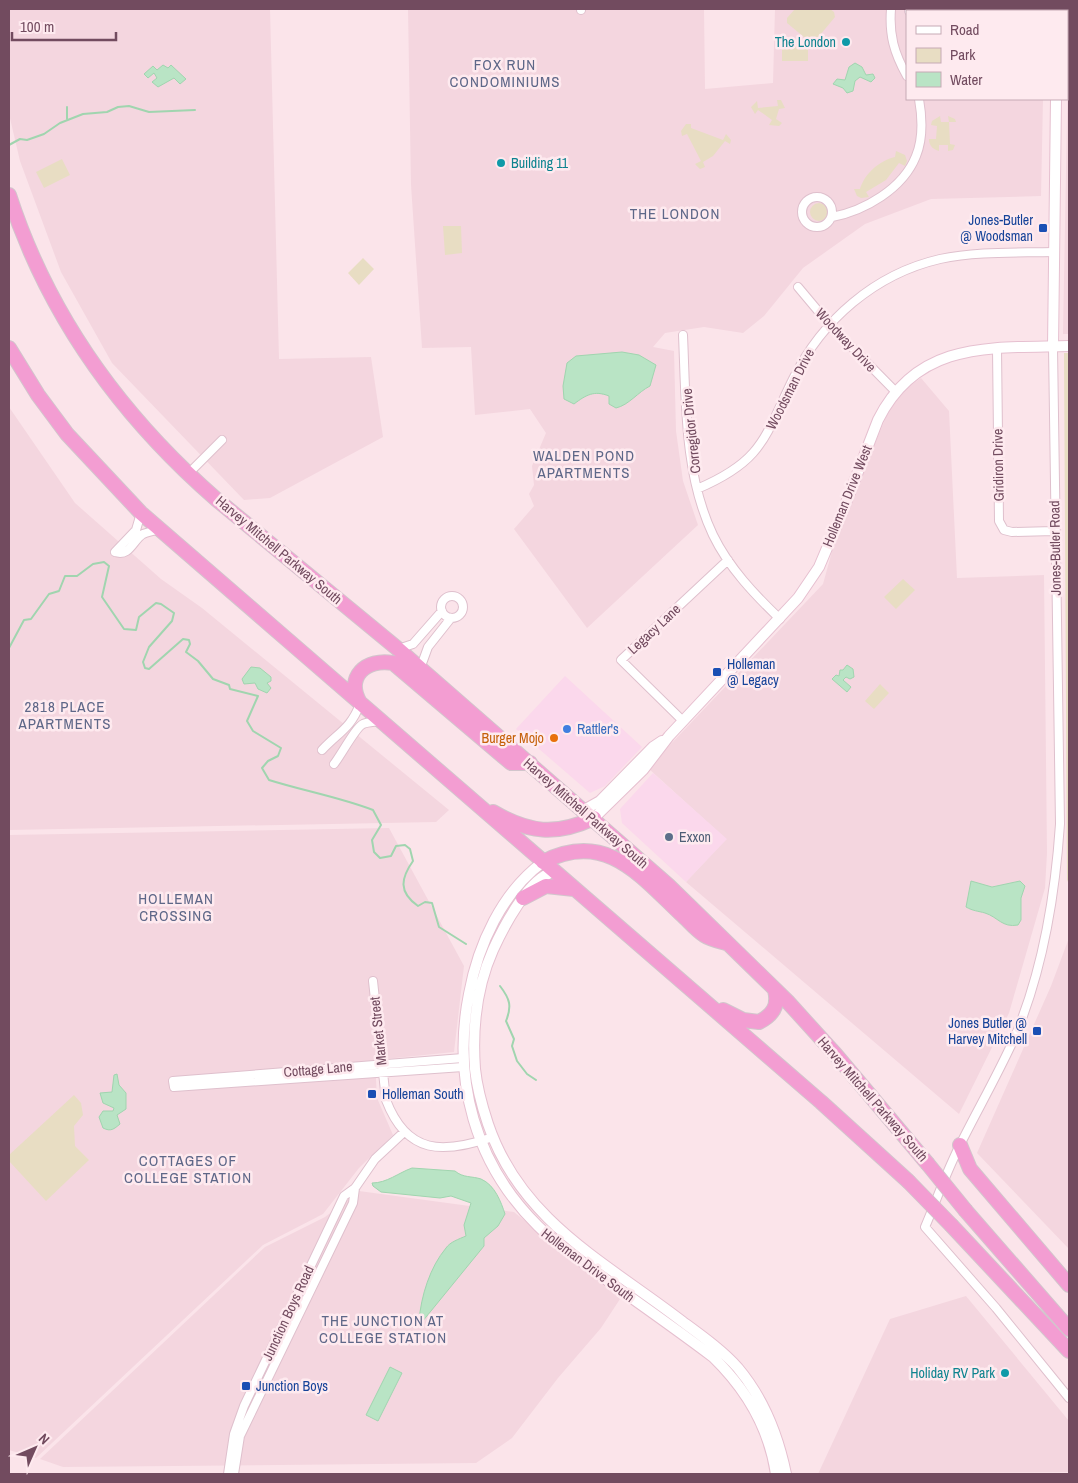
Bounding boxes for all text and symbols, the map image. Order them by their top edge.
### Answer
scale bar [12,10,116,42]
legend [906,10,1068,100]
text: 100 m [20,16,54,37]
text: Road [950,19,979,40]
place label: The London [775,33,836,51]
marker: The London [840,36,852,48]
text: Park [950,44,976,65]
district label: FOX RUN CONDOMINIUMS [449,54,561,92]
text: Water [950,69,982,90]
place label: Building 11 [511,154,569,172]
marker: Building 11 [495,157,507,169]
district label: THE LONDON [630,203,720,224]
place label: Jones-Butler @ Woodsman [960,211,1033,245]
marker: Jones-Butler @ Woodsman [1037,222,1049,234]
street label: Woodway Drive [812,304,880,376]
street label: Woodsman Drive [762,345,818,433]
street label: Corregidor Drive [678,388,704,474]
street label: Gridiron Drive [988,428,1008,502]
street label: Holleman Drive West [818,442,876,550]
district label: WALDEN POND APARTMENTS [533,445,635,483]
street label: Harvey Mitchell Parkway South [212,492,346,608]
street label: Jones-Butler Road [1045,500,1065,596]
street label: Legacy Lane [624,600,684,658]
place label: Holleman @ Legacy [727,655,779,689]
marker: Holleman @ Legacy [711,666,723,678]
district label: 2818 PLACE APARTMENTS [18,696,111,734]
place label: Rattler's [577,720,619,738]
marker: Rattler's [561,723,573,735]
place label: Burger Mojo [481,729,544,747]
marker: Burger Mojo [548,732,560,744]
street label: Harvey Mitchell Parkway South [520,754,652,872]
place label: Exxon [679,828,711,846]
marker: Exxon [663,831,675,843]
district label: HOLLEMAN CROSSING [138,888,214,926]
street label: Market Street [365,996,391,1066]
place label: Jones Butler @ Harvey Mitchell [948,1014,1027,1048]
marker: Jones Butler @ Harvey Mitchell [1031,1025,1043,1037]
street label: Harvey Mitchell Parkway South [814,1033,932,1165]
street label: Cottage Lane [283,1057,353,1081]
place label: Holleman South [382,1085,464,1103]
marker: Holleman South [366,1088,378,1100]
district label: COTTAGES OF COLLEGE STATION [124,1150,252,1188]
street label: Holleman Drive South [538,1224,638,1306]
street label: Junction Boys Road [258,1263,318,1363]
district label: THE JUNCTION AT COLLEGE STATION [319,1310,447,1348]
place label: Holiday RV Park [910,1364,995,1382]
marker: Holiday RV Park [999,1367,1011,1379]
place label: Junction Boys [256,1377,328,1395]
marker: Junction Boys [240,1380,252,1392]
north arrow [10,1423,60,1473]
text: N [35,1430,53,1448]

